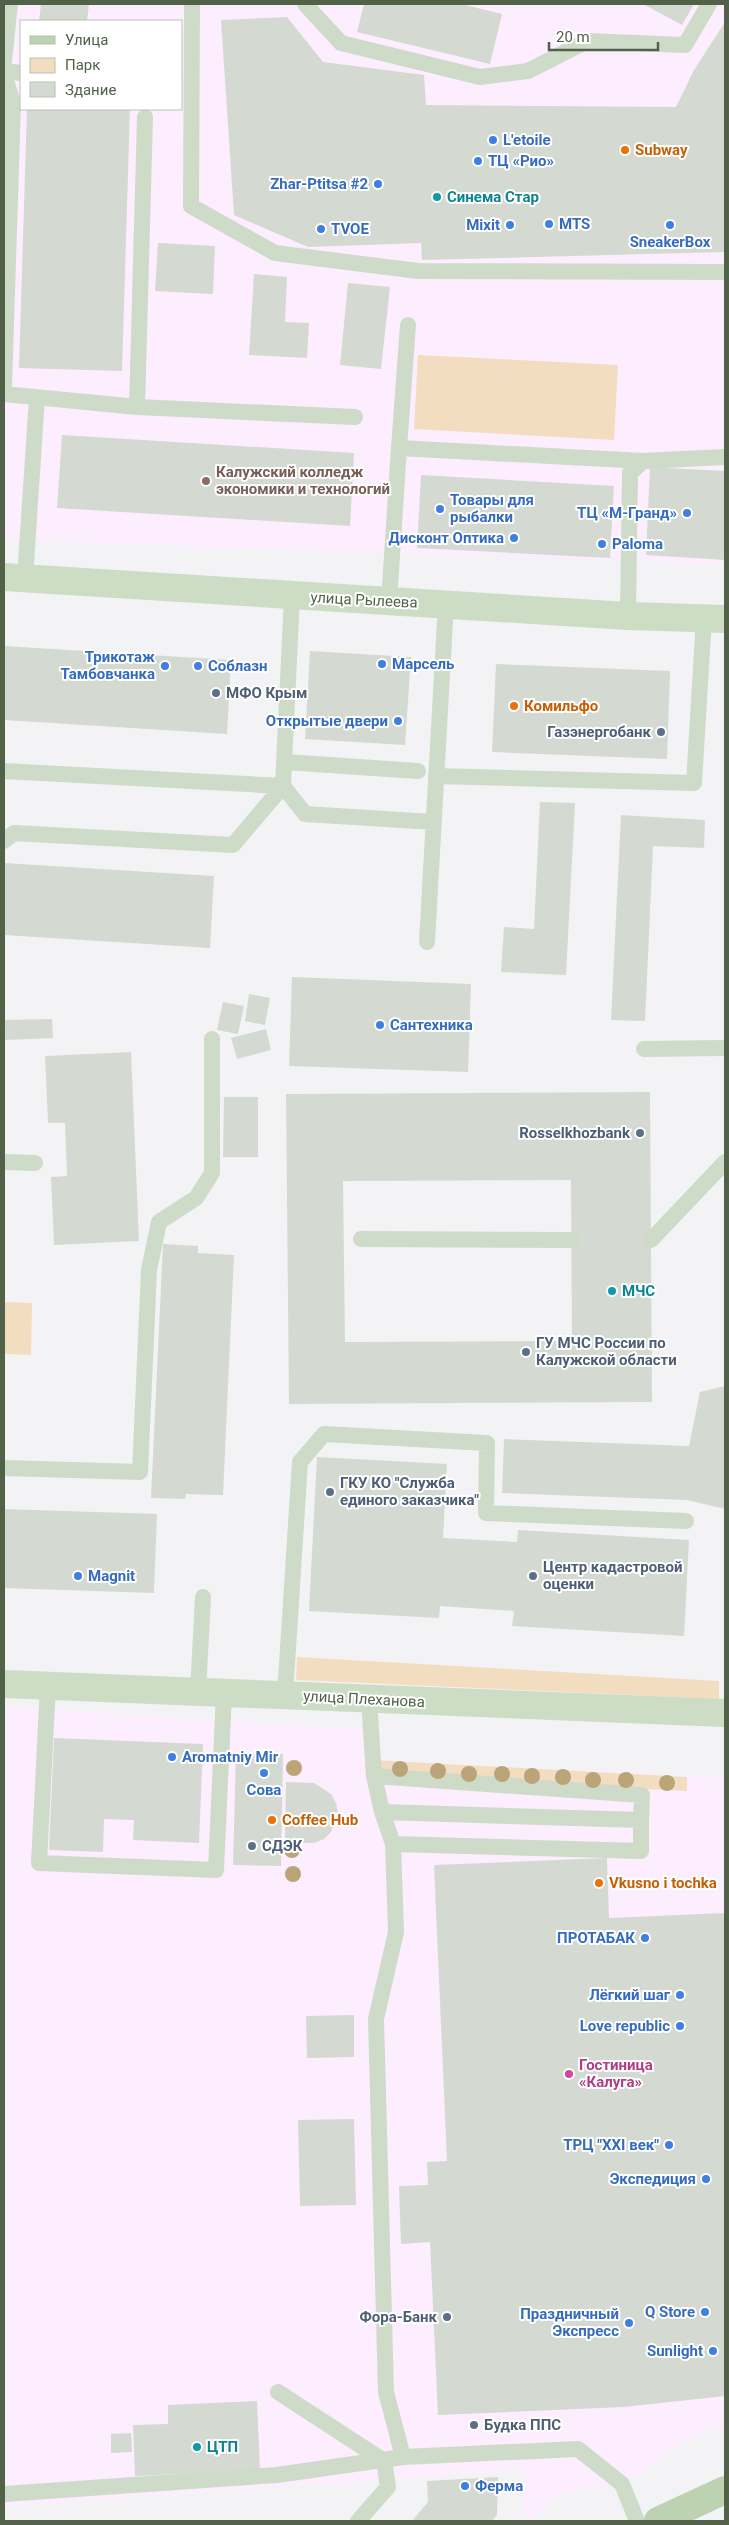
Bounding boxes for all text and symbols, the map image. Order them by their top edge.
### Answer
legend [20,20,182,110]
scale bar [549,20,658,52]
text: 20 m [556,28,590,46]
text: Улица [65,31,108,49]
text: Парк [65,56,100,74]
text: Здание [65,81,116,99]
place label: L'etoile [503,131,551,149]
marker: L'etoile [487,134,499,146]
place label: Subway [635,141,688,159]
marker: Subway [619,144,631,156]
place label: ТЦ «Рио» [488,152,554,170]
marker: ТЦ «Рио» [472,155,484,167]
place label: Zhar-Ptitsa #2 [270,175,368,193]
marker: Zhar-Ptitsa #2 [372,178,384,190]
place label: Синема Стар [447,188,539,206]
marker: Синема Стар [431,191,443,203]
place label: MTS [559,215,590,233]
place label: Mixit [466,216,500,234]
marker: MTS [543,218,555,230]
marker: Mixit [504,219,516,231]
marker: SneakerBox [664,219,676,231]
place label: TVOE [331,220,369,238]
marker: TVOE [315,223,327,235]
place label: SneakerBox [630,233,711,251]
place label: Калужский колледж экономики и технологий [216,463,390,498]
marker: Калужский колледж экономики и технологий [200,475,212,487]
place label: Товары для рыбалки [450,491,534,526]
marker: Товары для рыбалки [434,503,446,515]
place label: ТЦ «М-Гранд» [577,504,677,522]
marker: ТЦ «М-Гранд» [681,507,693,519]
place label: Дисконт Оптика [389,529,504,547]
marker: Дисконт Оптика [508,532,520,544]
place label: Paloma [612,535,663,553]
marker: Paloma [596,538,608,550]
street label: улица Рылеева [310,588,418,612]
place label: Трикотаж Тамбовчанка [61,648,155,683]
place label: Марсель [392,655,454,673]
place label: Соблазн [208,657,268,675]
marker: Марсель [376,658,388,670]
marker: Трикотаж Тамбовчанка [159,660,171,672]
marker: Соблазн [192,660,204,672]
place label: МФО Крым [226,684,307,702]
marker: МФО Крым [210,687,222,699]
place label: Комильфо [524,697,598,715]
marker: Комильфо [508,700,520,712]
place label: Открытые двери [266,712,388,730]
marker: Открытые двери [392,715,404,727]
place label: Газэнергобанк [547,723,652,741]
marker: Газэнергобанк [655,726,667,738]
place label: Сантехника [390,1016,473,1034]
marker: Сантехника [374,1019,386,1031]
place label: Rosselkhozbank [519,1124,631,1142]
marker: Rosselkhozbank [634,1127,646,1139]
place label: МЧС [622,1282,655,1300]
marker: МЧС [606,1285,618,1297]
place label: ГУ МЧС России по Калужской области [536,1334,677,1369]
marker: ГУ МЧС России по Калужской области [520,1346,532,1358]
place label: ГКУ КО "Служба единого заказчика" [340,1474,479,1509]
marker: ГКУ КО "Служба единого заказчика" [324,1486,336,1498]
place label: Центр кадастровой оценки [543,1558,683,1593]
place label: Magnit [88,1567,135,1585]
marker: Magnit [72,1570,84,1582]
marker: Центр кадастровой оценки [527,1570,539,1582]
street label: улица Плеханова [303,1687,425,1711]
place label: Aromatniy Mir [182,1748,279,1766]
marker: Aromatniy Mir [166,1751,178,1763]
marker: Сова [258,1767,270,1779]
place label: Сова [247,1781,281,1799]
place label: Coffee Hub [282,1811,358,1829]
marker: Coffee Hub [266,1814,278,1826]
place label: СДЭК [262,1837,303,1855]
marker: СДЭК [246,1840,258,1852]
place label: Vkusno i tochka [609,1874,717,1892]
marker: Vkusno i tochka [593,1877,605,1889]
place label: ПРОТАБАК [557,1929,635,1947]
marker: ПРОТАБАК [639,1932,651,1944]
place label: Лёгкий шаг [589,1986,671,2004]
marker: Лёгкий шаг [674,1989,686,2001]
place label: Love republic [580,2017,670,2035]
marker: Love republic [674,2020,686,2032]
place label: Гостиница «Калуга» [579,2056,653,2091]
marker: Гостиница «Калуга» [563,2068,575,2080]
place label: ТРЦ "XXI век" [563,2136,659,2154]
marker: ТРЦ "XXI век" [663,2139,675,2151]
place label: Экспедиция [610,2170,696,2188]
marker: Экспедиция [700,2173,712,2185]
place label: Q Store [645,2303,695,2321]
place label: Праздничный Экспресс [520,2305,619,2340]
marker: Q Store [699,2306,711,2318]
place label: Фора-Банк [360,2308,438,2326]
marker: Фора-Банк [441,2311,453,2323]
marker: Праздничный Экспресс [623,2317,635,2329]
place label: Sunlight [647,2342,703,2360]
marker: Sunlight [707,2345,719,2357]
place label: Будка ППС [484,2416,561,2434]
marker: Будка ППС [468,2419,480,2431]
place label: ЦТП [207,2438,238,2456]
marker: ЦТП [191,2441,203,2453]
place label: Ферма [475,2477,523,2495]
marker: Ферма [459,2480,471,2492]

